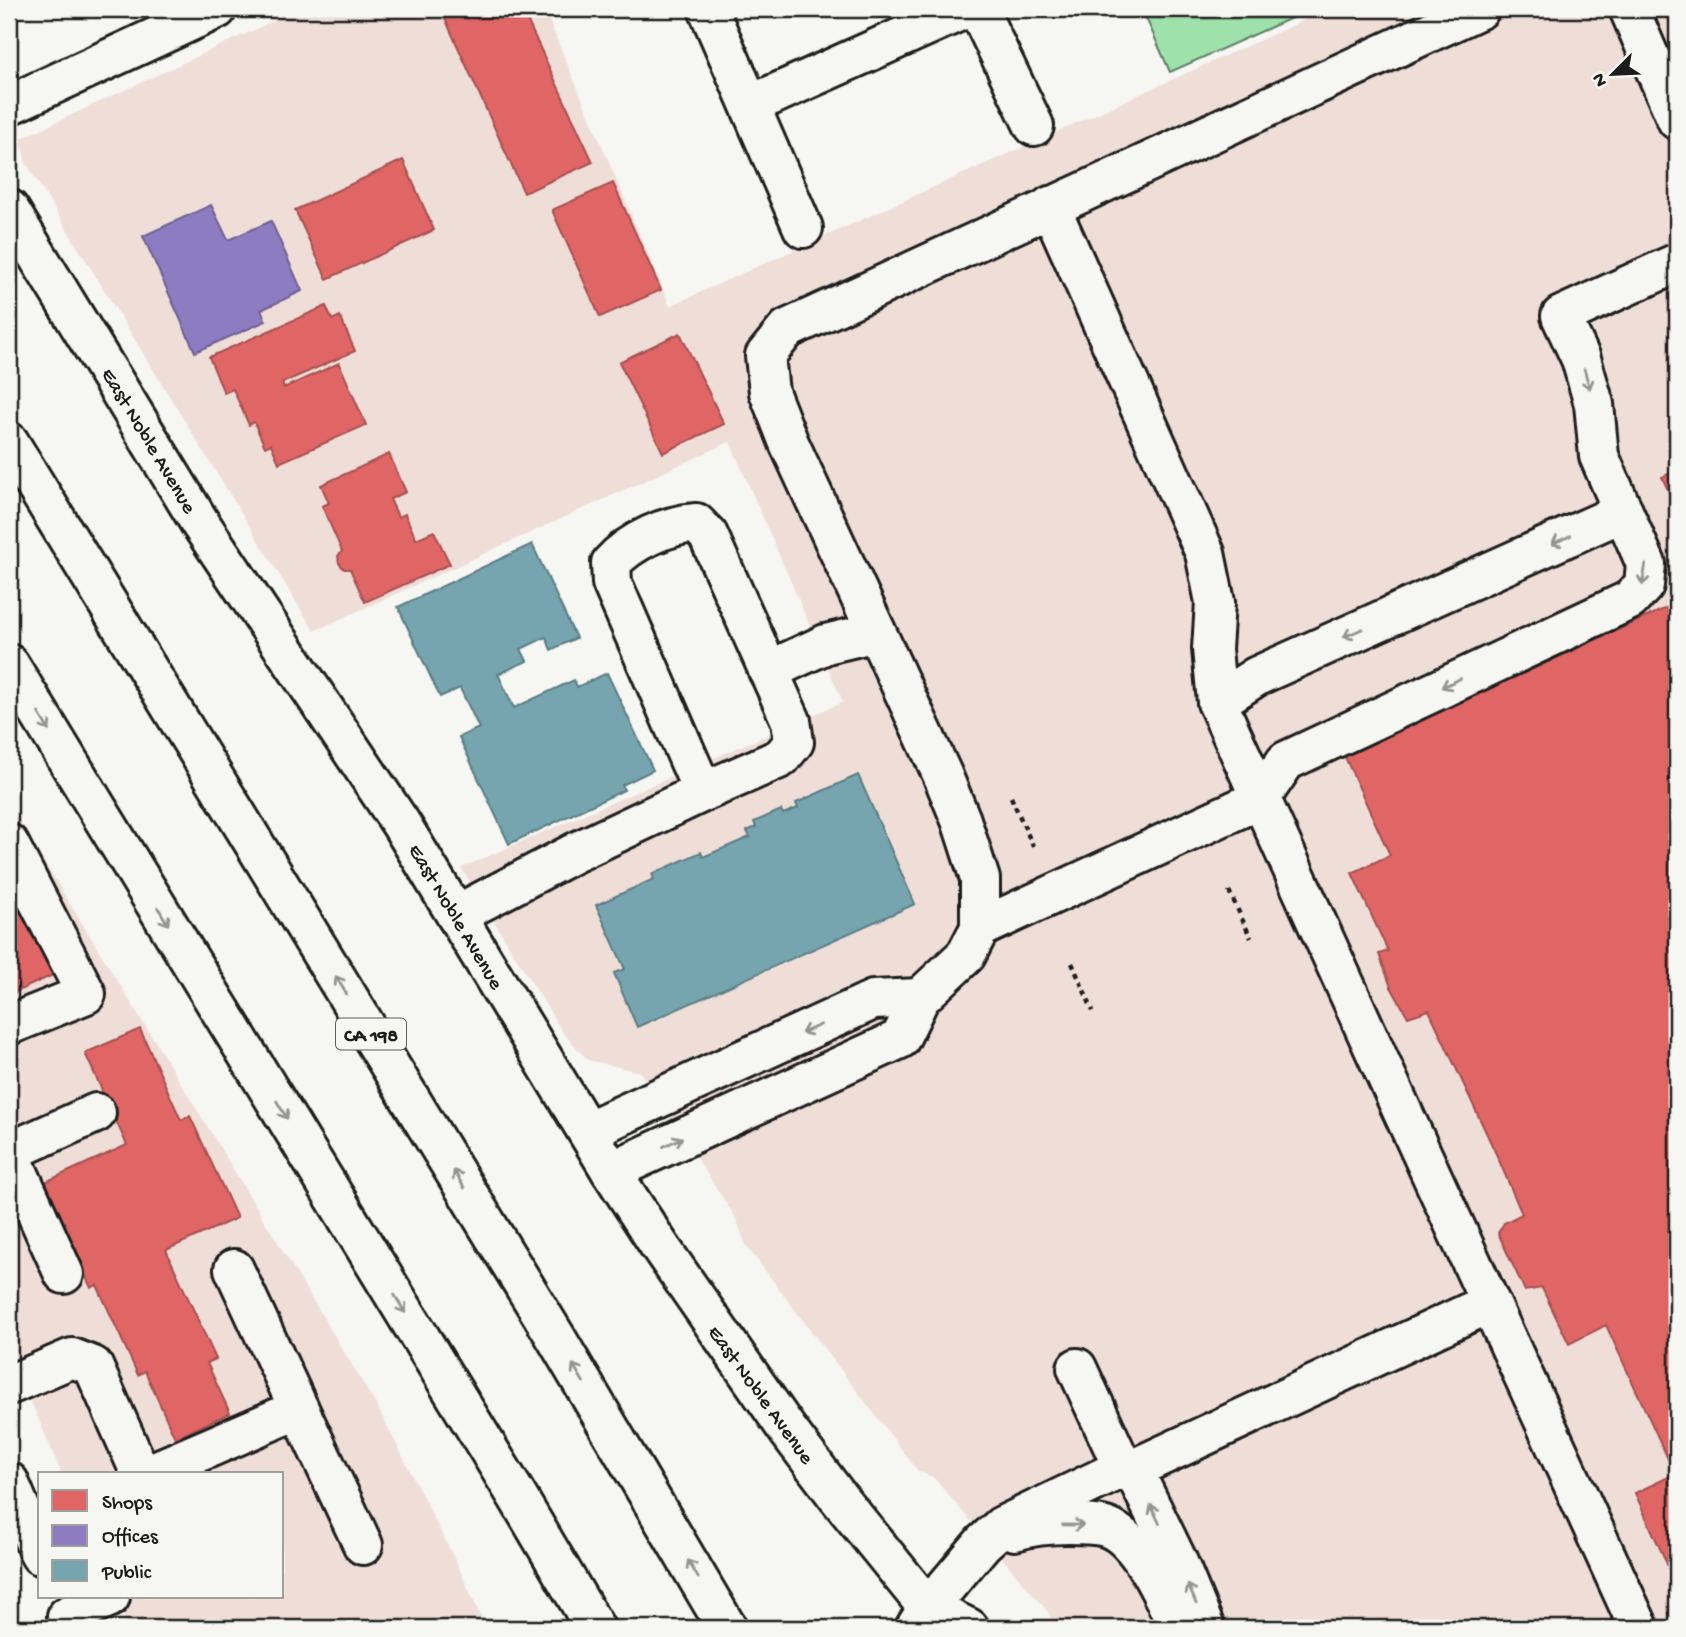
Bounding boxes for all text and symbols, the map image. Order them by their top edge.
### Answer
north arrow [1578,38,1648,108]
text: N [1588,69,1614,90]
street label: East Noble Avenue [94,365,201,520]
one-way arrow [1581,368,1594,390]
one-way arrow [1551,534,1572,547]
one-way arrow [1637,563,1650,586]
one-way arrow [1343,627,1364,640]
one-way arrow [1441,677,1462,690]
one-way arrow [38,711,52,731]
street label: East Noble Avenue [401,841,508,996]
one-way arrow [156,905,170,925]
one-way arrow [333,975,347,995]
road number: CA 198 [336,1018,406,1050]
one-way arrow [801,1023,823,1036]
one-way arrow [274,1100,289,1119]
one-way arrow [661,1135,683,1148]
one-way arrow [452,1169,466,1189]
one-way arrow [394,1294,408,1314]
street label: East Noble Avenue [700,1322,819,1471]
one-way arrow [570,1364,584,1384]
legend [38,1472,284,1598]
text: Shops [102,1492,153,1517]
one-way arrow [1148,1504,1161,1525]
one-way arrow [1061,1518,1084,1531]
text: Offices [102,1526,159,1551]
one-way arrow [686,1559,699,1580]
text: Public [101,1562,152,1587]
one-way arrow [1184,1584,1197,1605]

